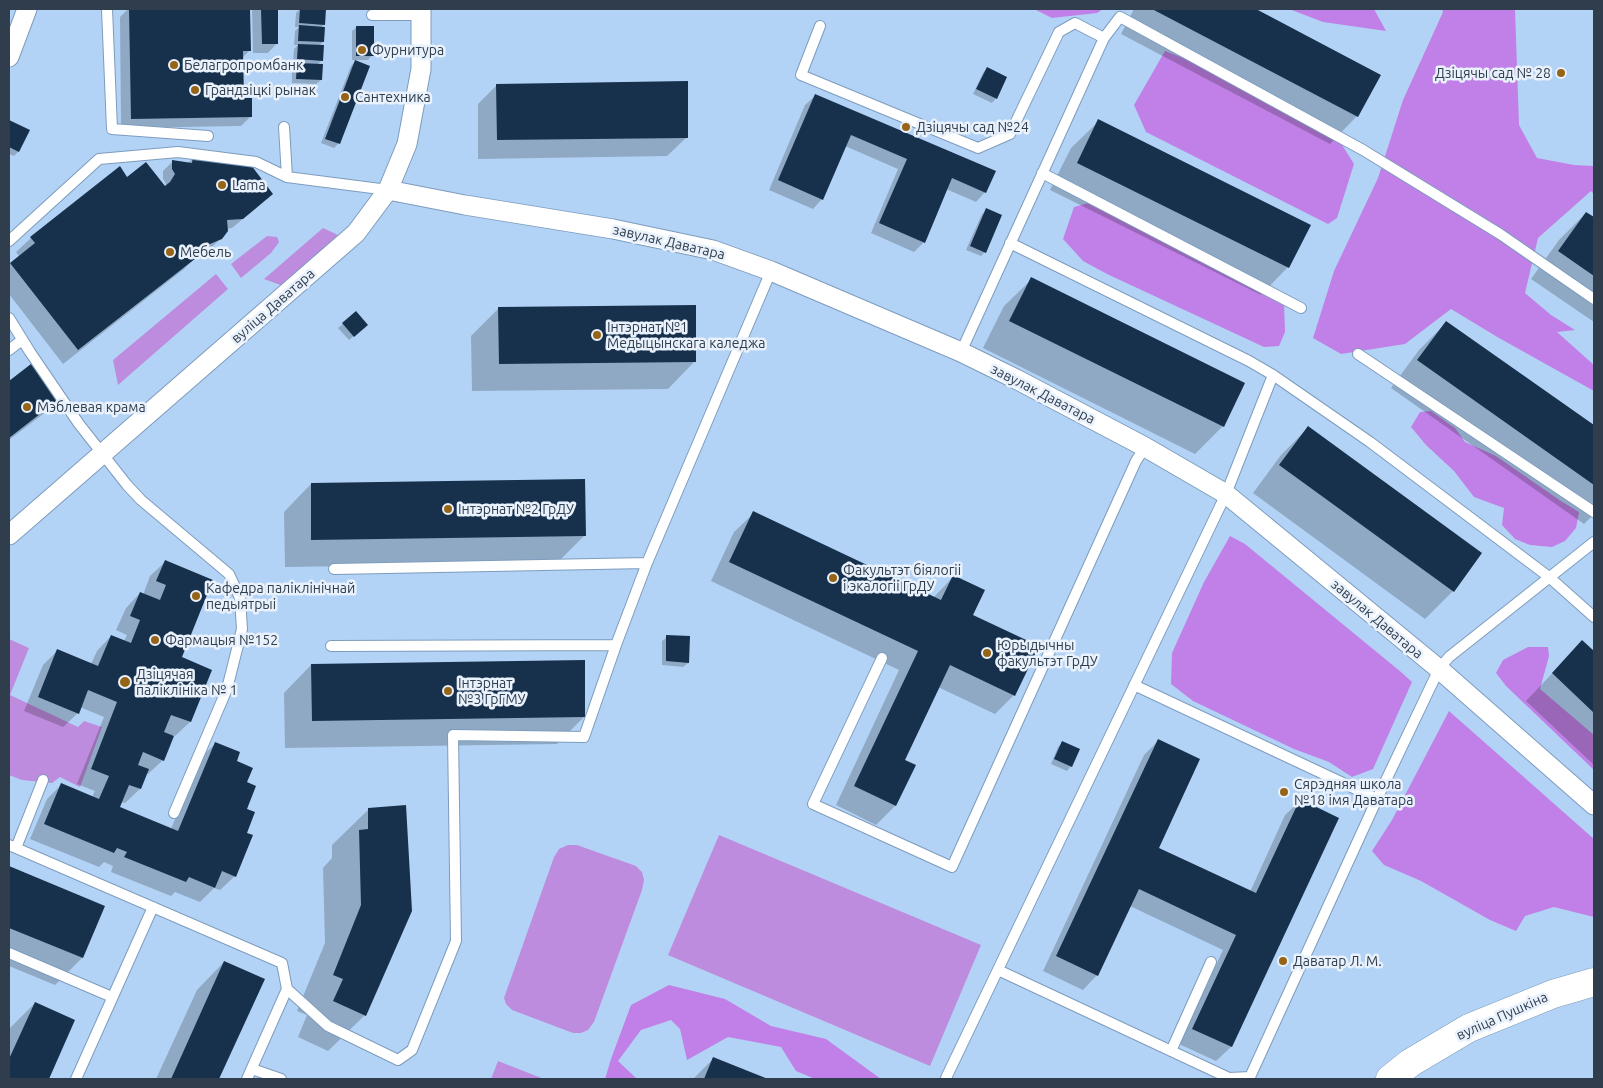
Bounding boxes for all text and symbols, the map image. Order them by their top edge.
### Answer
place label: Фурнитура [372,42,444,58]
marker: Фурнитура [356,44,368,56]
place label: Белагропромбанк [184,57,303,73]
marker: Белагропромбанк [168,59,180,71]
place label: Дзіцячы сад № 28 [1435,65,1551,81]
marker: Дзіцячы сад № 28 [1555,67,1567,79]
place label: Грандзіцкі рынак [205,82,316,98]
marker: Грандзіцкі рынак [189,84,201,96]
place label: Сантехника [355,89,431,105]
marker: Сантехника [339,91,351,103]
place label: Дзіцячы сад №24 [916,119,1029,135]
marker: Дзіцячы сад №24 [900,121,912,133]
place label: Lama [232,177,266,193]
marker: Lama [216,179,228,191]
street label: завулак Даватара [611,221,727,263]
place label: Мебель [180,244,231,260]
marker: Мебель [164,246,176,258]
street label: вуліца Даватара [228,265,318,347]
place label: Інтэрнат №1 Медыцынскага каледжа [607,319,766,352]
marker: Інтэрнат №1 Медыцынскага каледжа [591,329,603,341]
street label: завулак Даватара [988,360,1098,428]
place label: Мэблевая крама [37,399,146,415]
marker: Мэблевая крама [21,401,33,413]
place label: Інтэрнат №2 ГрДУ [458,501,574,517]
marker: Інтэрнат №2 ГрДУ [442,503,454,515]
place label: Факультэт біялогіі і экалогіі ГрДУ [843,562,961,594]
marker: Факультэт біялогіі і экалогіі ГрДУ [827,572,839,584]
street label: завулак Даватара [1328,576,1426,662]
place label: Кафедра паліклінічнай педыятрыі [206,580,355,612]
marker: Кафедра паліклінічнай педыятрыі [190,590,202,602]
place label: Фармацыя №152 [165,632,278,648]
marker: Фармацыя №152 [149,634,161,646]
place label: Юрыдычны факультэт ГрДУ [997,637,1098,670]
marker: Юрыдычны факультэт ГрДУ [981,647,993,659]
place label: Дзіцячая паліклініка № 1 [136,666,238,699]
marker: Дзіцячая паліклініка № 1 [118,675,132,689]
place label: Інтэрнат №3 ГрГМУ [458,675,525,708]
marker: Інтэрнат №3 ГрГМУ [442,685,454,697]
place label: Сярэдняя школа №18 імя Даватара [1294,776,1413,809]
marker: Сярэдняя школа №18 імя Даватара [1278,786,1290,798]
place label: Даватар Л. М. [1293,953,1382,969]
marker: Даватар Л. М. [1277,955,1289,967]
street label: вуліца Пушкіна [1454,988,1550,1044]

